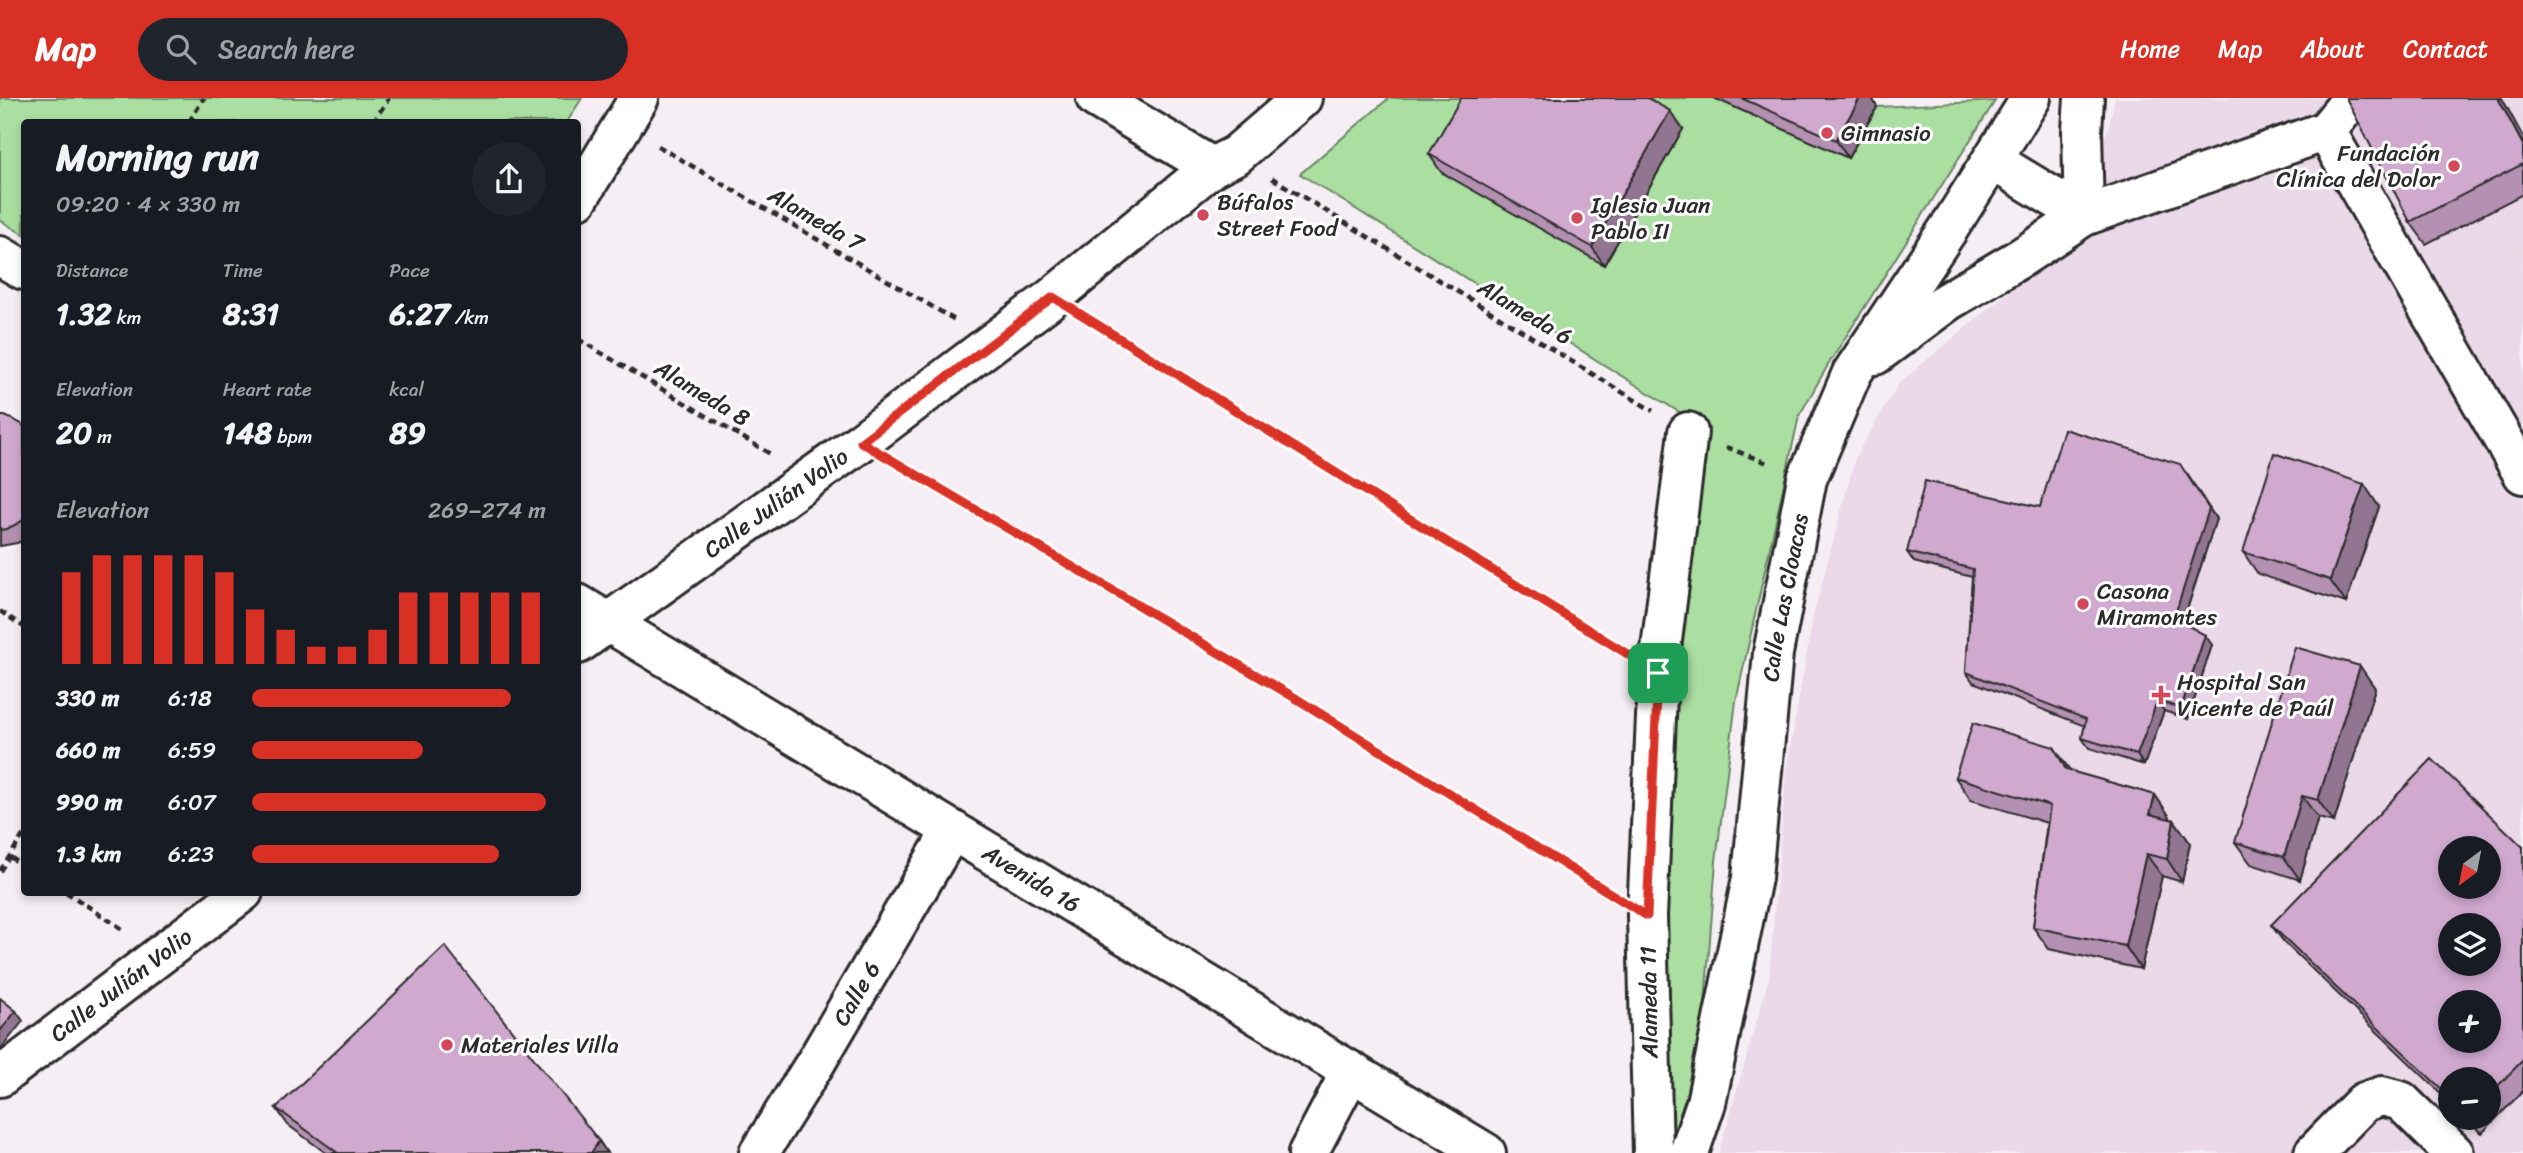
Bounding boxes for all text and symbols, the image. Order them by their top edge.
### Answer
search box [138,18,628,81]
text: Map [35,20,96,78]
text: Search here [218,26,355,72]
text: Home [2120,28,2180,70]
text: Map [2218,28,2262,70]
text: About [2300,28,2365,70]
text: Contact [2403,28,2488,70]
icon: search [162,30,200,68]
place label: Gimnasio [1841,113,1931,154]
text: Morning run [56,124,259,191]
marker: Gimnasio [1819,125,1835,141]
place label: Fundación Clínica del Dolor [2276,133,2442,200]
button: share [472,142,546,216]
marker: Fundación Clínica del Dolor [2446,158,2462,174]
street label: Alameda 7 [759,174,874,264]
place label: Búfalos Street Food [1217,182,1339,249]
text: 09:20 · 4 × 330 m [56,184,240,225]
place label: Iglesia Juan Pablo II [1590,185,1710,252]
marker: Búfalos Street Food [1195,207,1211,223]
marker: Iglesia Juan Pablo II [1569,210,1585,226]
text: Distance [56,254,128,287]
text: Time [223,254,263,287]
text: Pace [389,254,430,287]
street label: Alameda 6 [1468,267,1581,357]
text: 1.32 [56,287,112,341]
text: 8:31 [223,287,279,341]
text: 6:27 [389,287,450,341]
text: km [112,301,141,334]
text: /km [450,301,489,334]
street label: Alameda 8 [645,348,758,438]
text: Elevation [56,373,133,406]
text: Heart rate [223,373,312,406]
text: kcal [389,373,424,406]
text: 20 [56,406,92,460]
text: 148 [223,406,272,460]
text: 89 [389,406,426,460]
text: m [92,420,112,453]
text: bpm [272,420,312,453]
street label: Calle Julián Volio [694,436,857,569]
text: Elevation [56,490,149,531]
text: 269–274 m [428,490,546,531]
street label: Calle Las Cloacas [1750,509,1820,683]
place label: Casona Miramontes [2097,571,2218,638]
marker: Casona Miramontes [2075,596,2091,612]
pin [1628,643,1688,703]
icon: arrive [1639,654,1677,692]
place label: Hospital San Vicente de Paúl [2177,662,2334,729]
text: 330 m [56,678,119,719]
text: 6:18 [168,678,212,719]
marker: Hospital San Vicente de Paúl [2151,685,2171,705]
text: 660 m [56,730,120,771]
text: 6:59 [168,730,216,771]
text: 990 m [56,782,122,823]
text: 6:07 [168,782,216,823]
street label: Avenida 16 [973,832,1089,924]
text: 1.3 km [56,834,121,875]
text: 6:23 [168,834,214,875]
north arrow [2438,836,2501,900]
map controls [2438,836,2501,1130]
button: layers [2438,913,2501,976]
street label: Calle Julián Volio [41,917,202,1053]
street label: Alameda 11 [1628,945,1670,1059]
street label: Calle 6 [821,953,892,1034]
button: + [2438,990,2501,1053]
place label: Materiales Villa [461,1025,619,1066]
marker: Materiales Villa [439,1037,455,1053]
button: − [2438,1067,2501,1130]

